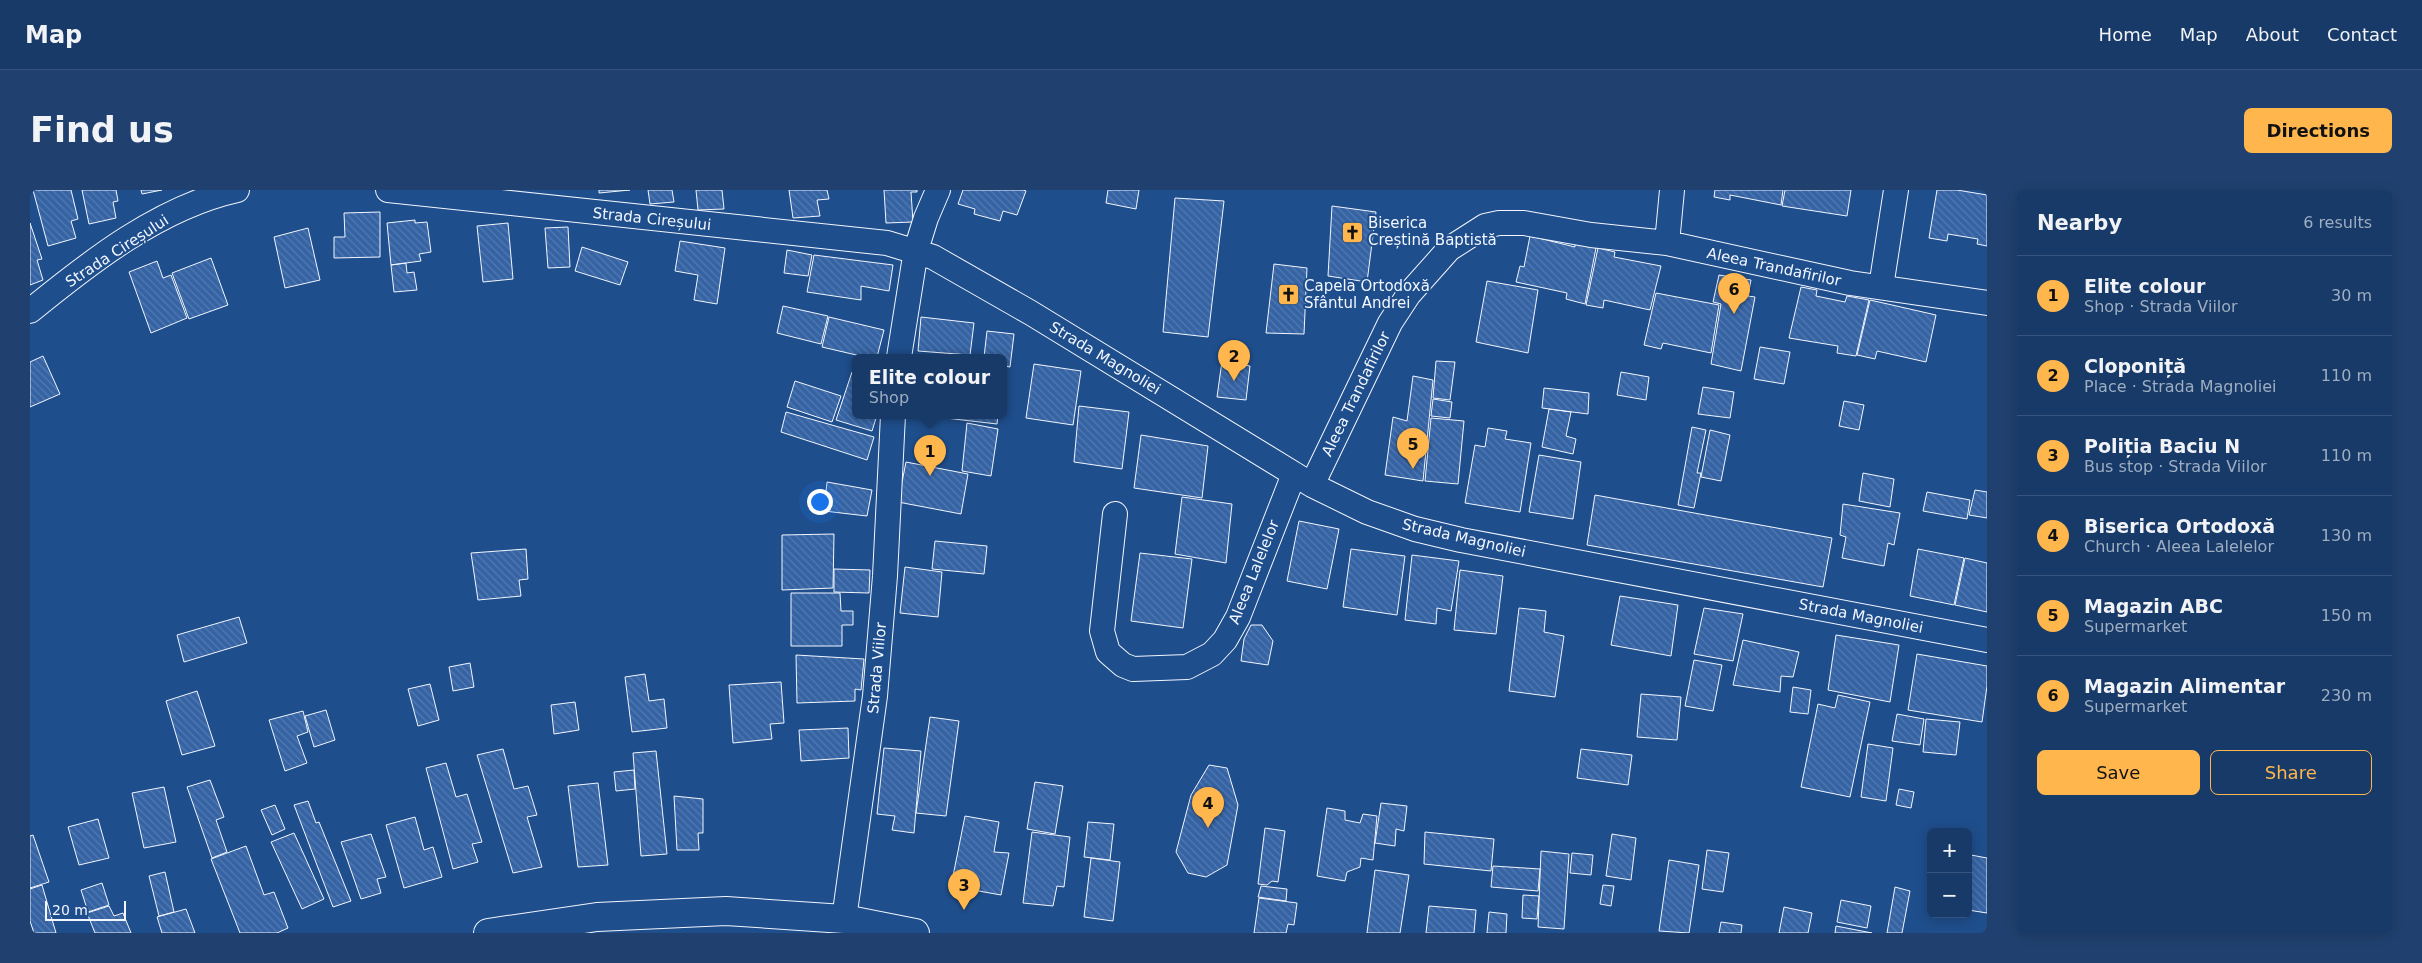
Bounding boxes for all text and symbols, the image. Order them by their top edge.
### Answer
text: Map [25,21,82,49]
text: Home [2099,24,2152,45]
text: Map [2180,24,2218,45]
text: About [2246,24,2299,45]
text: Contact [2327,24,2397,45]
button: Directions [2244,108,2392,153]
text: Find us [30,110,174,150]
street label: Strada Cireșului [592,204,712,234]
street label: Strada Cireșului [62,211,172,291]
text: Nearby [2037,211,2122,235]
text: 6 results [2303,213,2372,232]
place label: Biserica Creștină Baptistă [1368,214,1497,249]
church icon: Biserica Creștină Baptistă [1340,220,1364,244]
street label: Aleea Trandafirilor [1705,244,1844,290]
pin: 6 [1718,273,1750,314]
text: Elite colour [2084,275,2205,297]
place label: Capela Ortodoxă Sfântul Andrei [1304,277,1430,312]
church icon: Capela Ortodoxă Sfântul Andrei [1276,283,1300,307]
text: 1 [2047,286,2059,305]
text: 30 m [2331,286,2372,305]
text: Shop · Strada Viilor [2084,297,2238,316]
street label: Strada Magnoliei [1046,318,1164,398]
street label: Aleea Trandafirilor [1318,328,1394,459]
pin: 2 [1218,340,1250,381]
popup [852,354,1007,419]
text: Cloponiță [2084,355,2186,377]
text: Elite colour [869,366,990,388]
text: 2 [2047,366,2059,385]
text: 110 m [2321,366,2372,385]
text: Place · Strada Magnoliei [2084,377,2277,396]
text: Shop [869,388,909,407]
pin: 5 [1397,428,1429,469]
pin: 1 [914,435,946,476]
text: Poliția Baciu N [2084,435,2240,457]
text: 3 [2047,446,2059,465]
text: 110 m [2321,446,2372,465]
text: Bus stop · Strada Viilor [2084,457,2267,476]
your location [807,489,833,515]
street label: Strada Magnoliei [1400,515,1528,561]
text: Biserica Ortodoxă [2084,515,2275,537]
street label: Aleea Lalelelor [1225,517,1283,627]
text: 4 [2047,526,2059,545]
text: 130 m [2321,526,2372,545]
text: Church · Aleea Lalelelor [2084,537,2274,556]
street label: Strada Magnoliei [1797,595,1925,637]
text: Magazin ABC [2084,595,2223,617]
text: 5 [2047,606,2059,625]
text: 150 m [2321,606,2372,625]
text: Supermarket [2084,617,2187,636]
street label: Strada Viilor [864,621,890,715]
text: Magazin Alimentar [2084,675,2285,697]
text: 6 [2047,686,2059,705]
text: 230 m [2321,686,2372,705]
text: Supermarket [2084,697,2187,716]
button: Save [2037,750,2200,795]
button: Share [2210,750,2372,795]
pin: 4 [1192,787,1224,828]
map controls [1927,828,1972,918]
button: + [1927,828,1972,873]
pin: 3 [948,869,980,910]
button: − [1927,873,1972,918]
scale bar [45,898,126,921]
text: 20 m [52,902,88,918]

